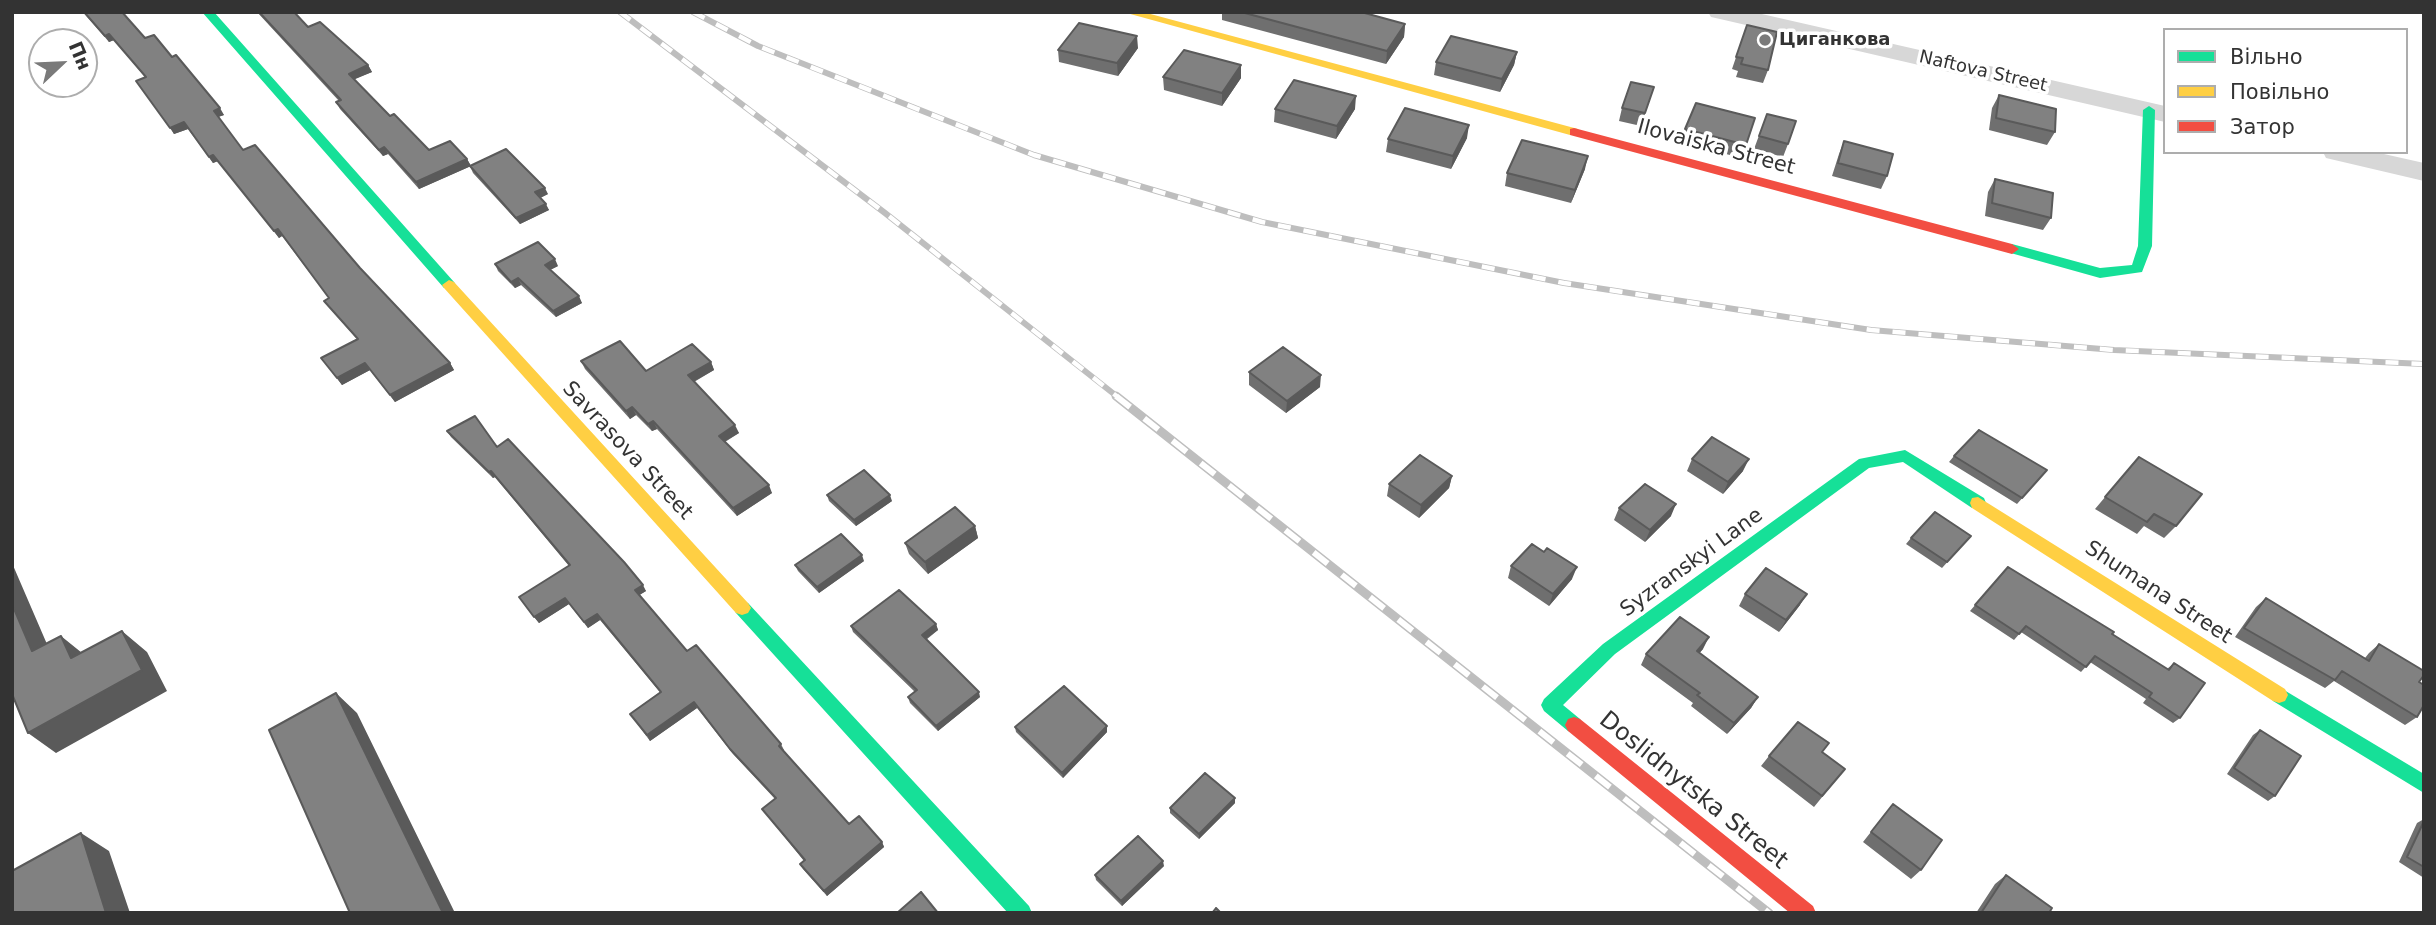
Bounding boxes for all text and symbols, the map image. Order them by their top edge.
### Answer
north arrow [28,28,98,98]
legend [2163,28,2408,154]
place label: Циганкова [1779,29,1890,51]
marker: Циганкова [1757,32,1773,48]
text: Пн [65,38,96,73]
text: Вільно [2230,45,2303,69]
street label: Naftova Street [1917,47,2049,97]
text: Повільно [2230,80,2329,104]
street label: Ilovaiska Street [1634,115,1798,181]
text: Затор [2230,115,2295,139]
street label: Savrasova Street [557,377,697,525]
street label: Syzranskyi Lane [1616,503,1768,623]
street label: Shumana Street [2080,536,2236,650]
street label: Doslidnytska Street [1593,706,1793,876]

